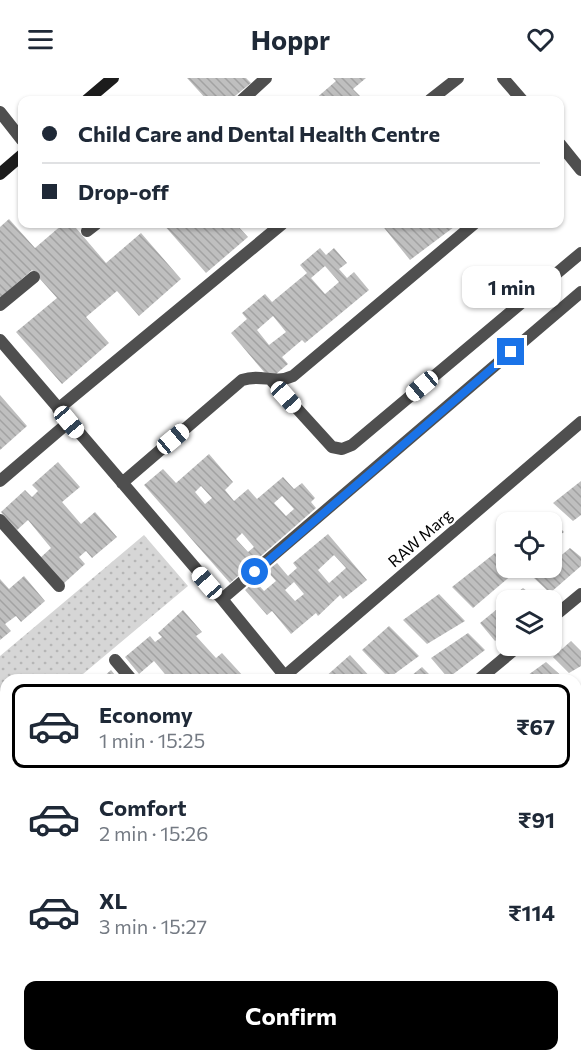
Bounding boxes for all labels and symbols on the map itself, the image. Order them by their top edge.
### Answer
callout: 1 min [462,265,560,307]
route end [497,338,524,365]
car [402,368,442,404]
car [267,378,305,416]
car [51,402,87,442]
car [153,421,193,457]
street label: RAW Marg [384,504,456,571]
route start [241,558,268,585]
car [188,564,226,602]

